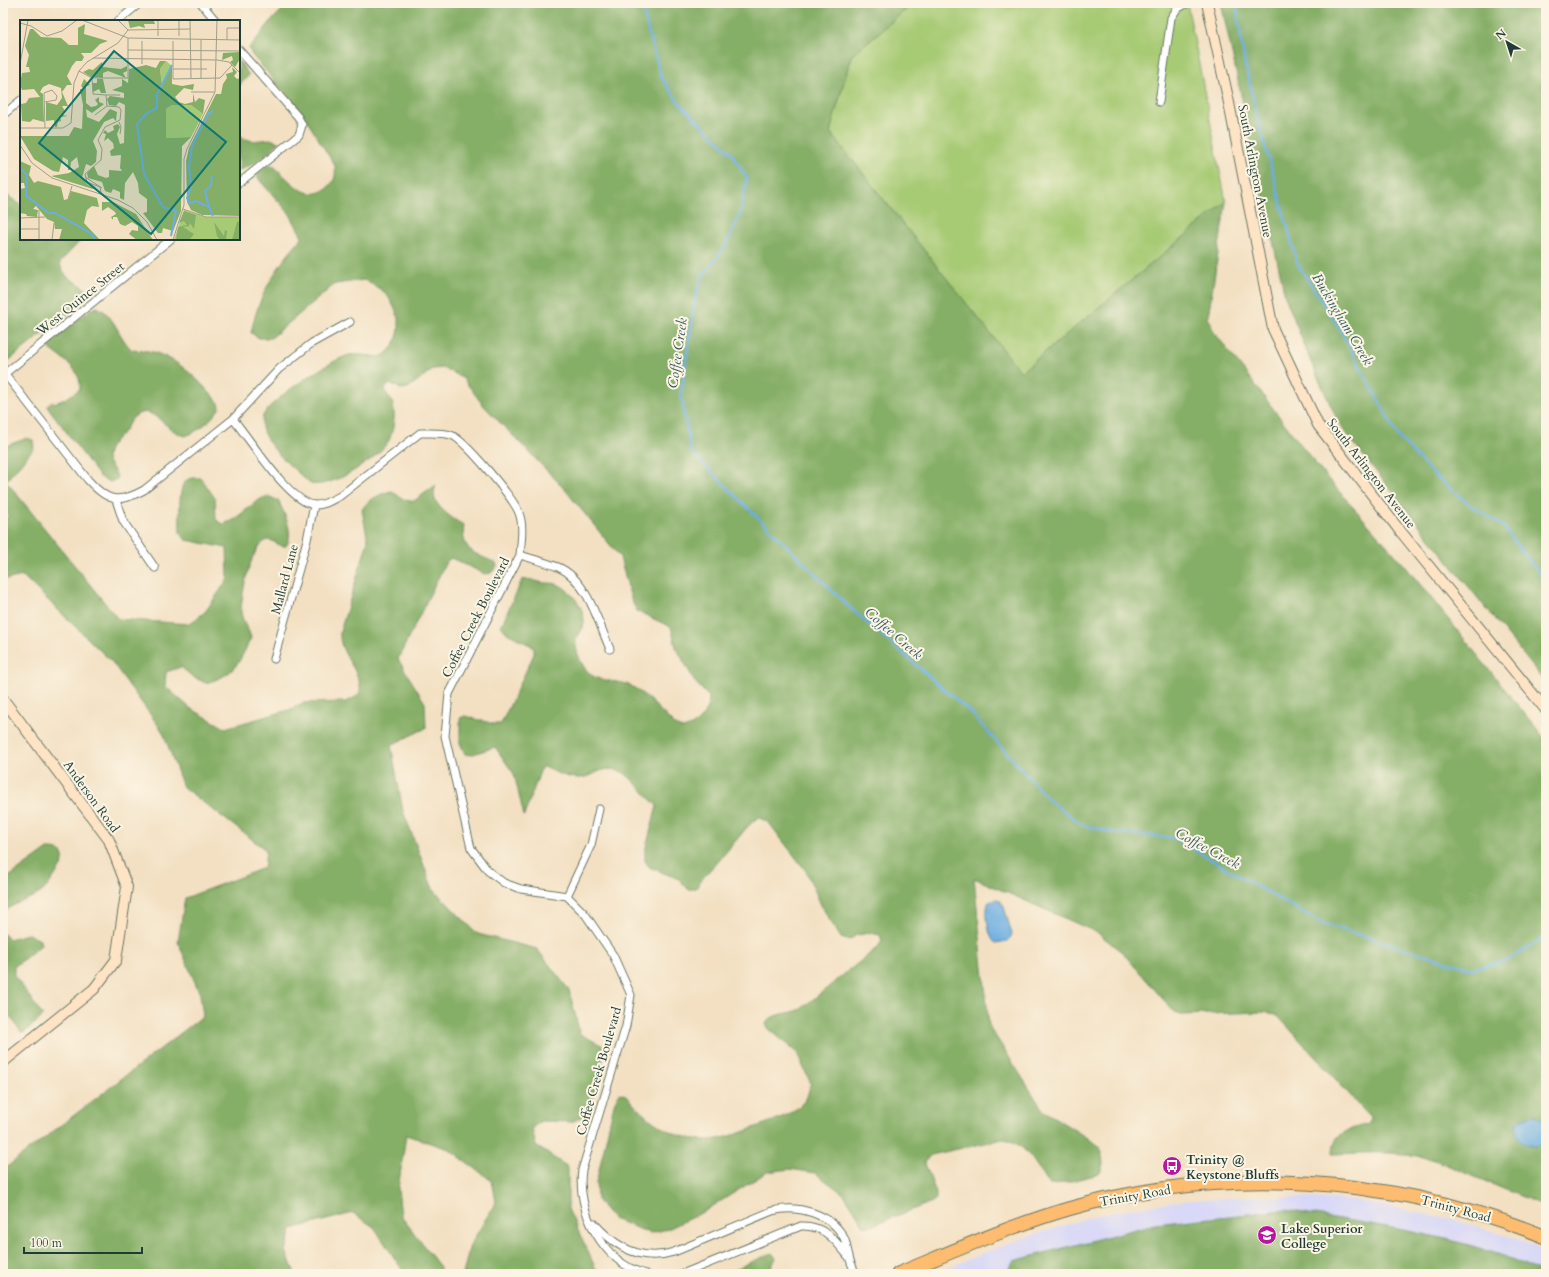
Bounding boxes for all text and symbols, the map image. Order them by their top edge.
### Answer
inset map [20,20,240,240]
north arrow [1487,22,1527,62]
text: N [1493,25,1510,43]
street label: South Arlington Avenue [1233,103,1277,239]
street label: West Quince Street [32,258,128,340]
water label: Buckingham Creek [1308,270,1378,369]
water label: Coffee Creek [663,317,692,389]
street label: South Arlington Avenue [1322,415,1420,532]
street label: Mallard Lane [267,542,303,616]
street label: Coffee Creek Boulevard [438,554,514,681]
water label: Coffee Creek [861,603,927,664]
street label: Anderson Road [59,757,124,836]
water label: Coffee Creek [1172,823,1244,873]
street label: Coffee Creek Boulevard [572,1005,626,1138]
place label: Trinity @ Keystone Bluffs [1186,1151,1279,1184]
bus stop icon: Trinity @ Keystone Bluffs [1161,1155,1183,1177]
street label: Trinity Road [1098,1181,1172,1211]
street label: Trinity Road [1419,1191,1493,1227]
place label: Lake Superior College [1281,1220,1363,1253]
school or university icon: Lake Superior College [1256,1224,1278,1246]
scale bar [24,1229,142,1255]
text: 100 m [30,1235,63,1251]

